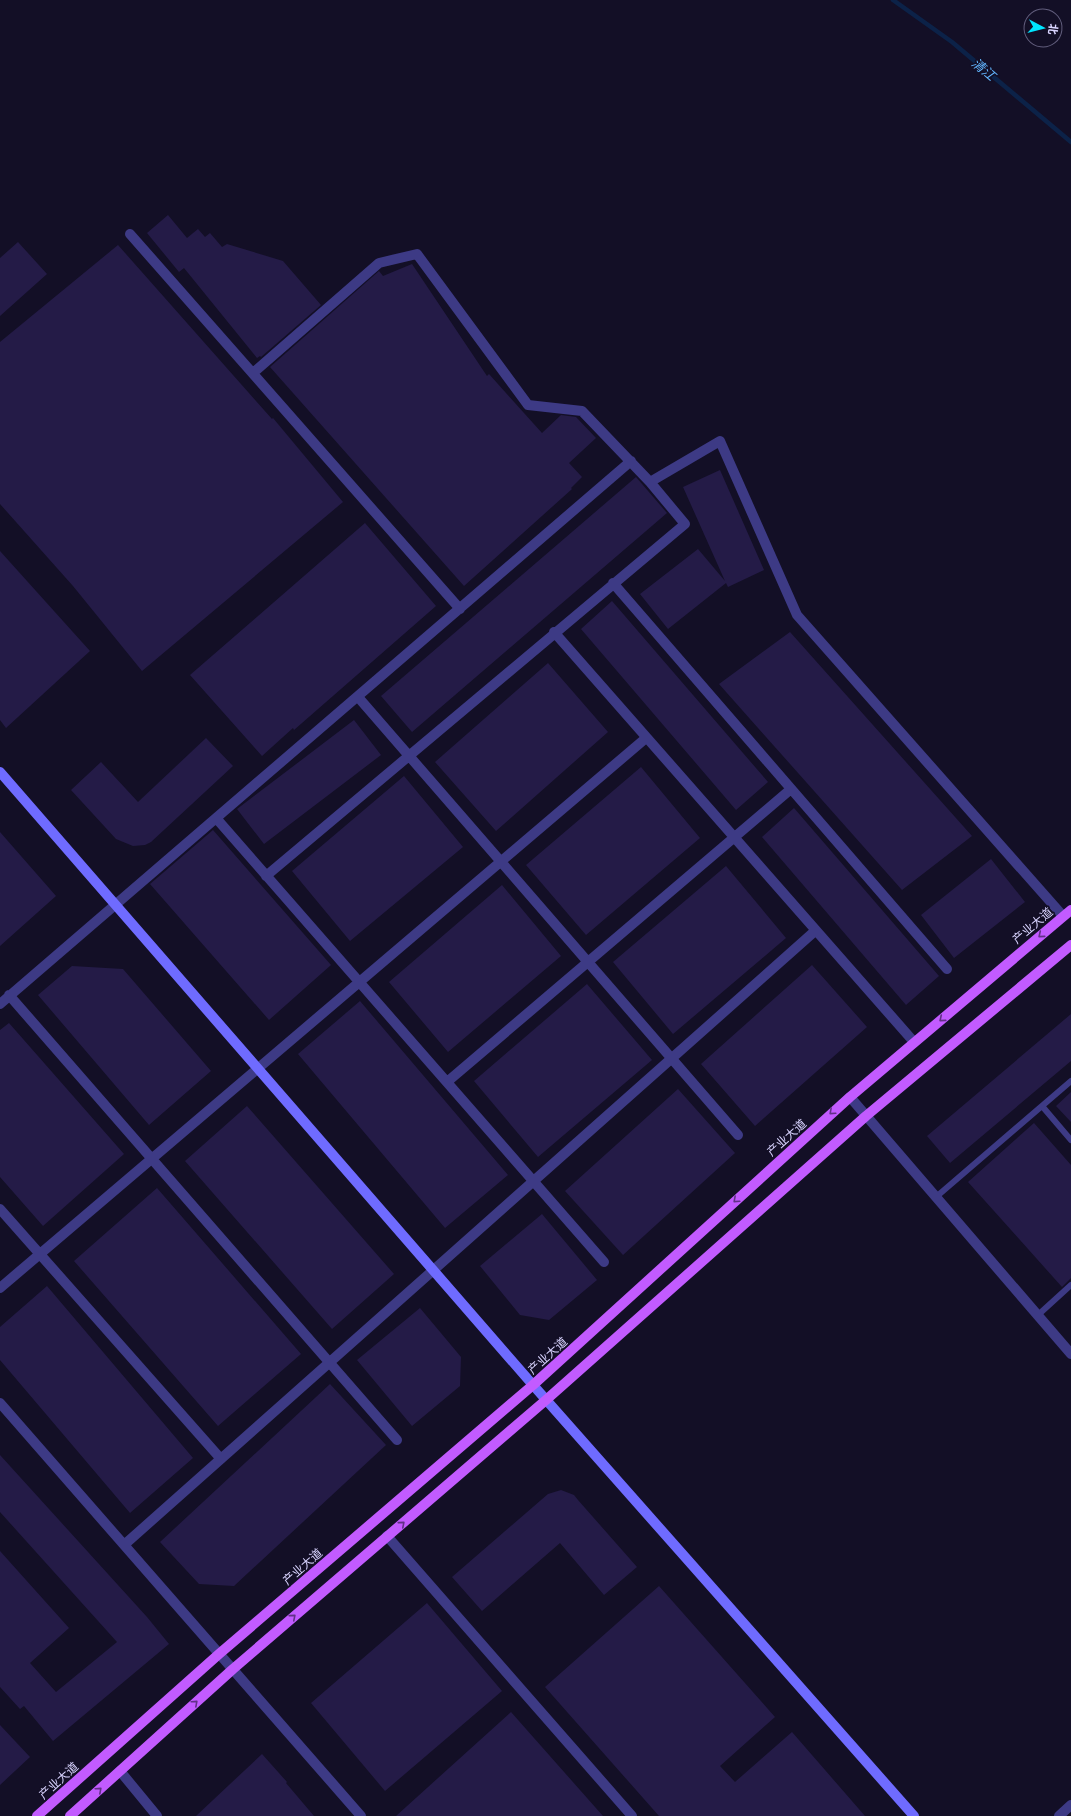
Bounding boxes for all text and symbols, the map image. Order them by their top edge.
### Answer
north arrow [1023,8,1063,48]
text: 北 [1046,23,1061,36]
water label: 清江 [969,55,1001,85]
street label: 产业大道 [1009,904,1055,946]
one-way arrow [1038,930,1046,937]
one-way arrow [939,1014,947,1021]
one-way arrow [830,1108,837,1115]
street label: 产业大道 [763,1116,809,1158]
one-way arrow [733,1195,741,1203]
street label: 产业大道 [524,1334,570,1376]
one-way arrow [398,1521,405,1528]
street label: 产业大道 [279,1545,325,1587]
one-way arrow [288,1615,296,1622]
one-way arrow [190,1700,198,1708]
street label: 产业大道 [35,1759,81,1801]
one-way arrow [94,1788,101,1795]

